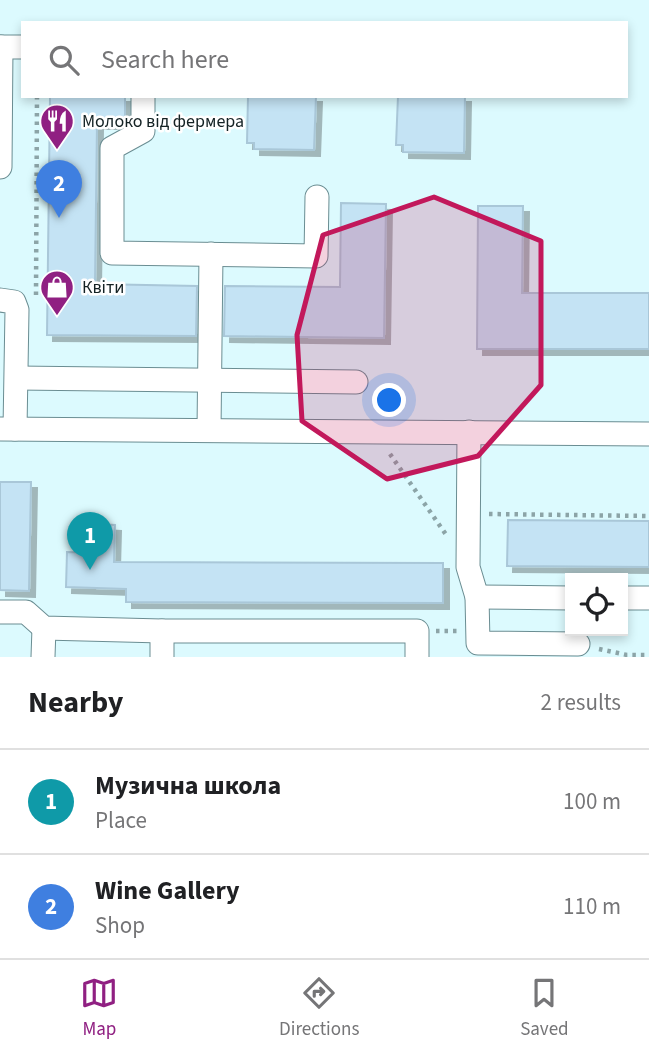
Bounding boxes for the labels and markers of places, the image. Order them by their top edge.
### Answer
restaurant icon: Молоко від фермера [38,102,76,151]
place label: Молоко від фермера [82,109,244,134]
pin: 2 [36,160,82,218]
shop icon: Квіти [38,268,76,317]
place label: Квіти [82,275,124,300]
pin: 1 [67,512,113,570]

